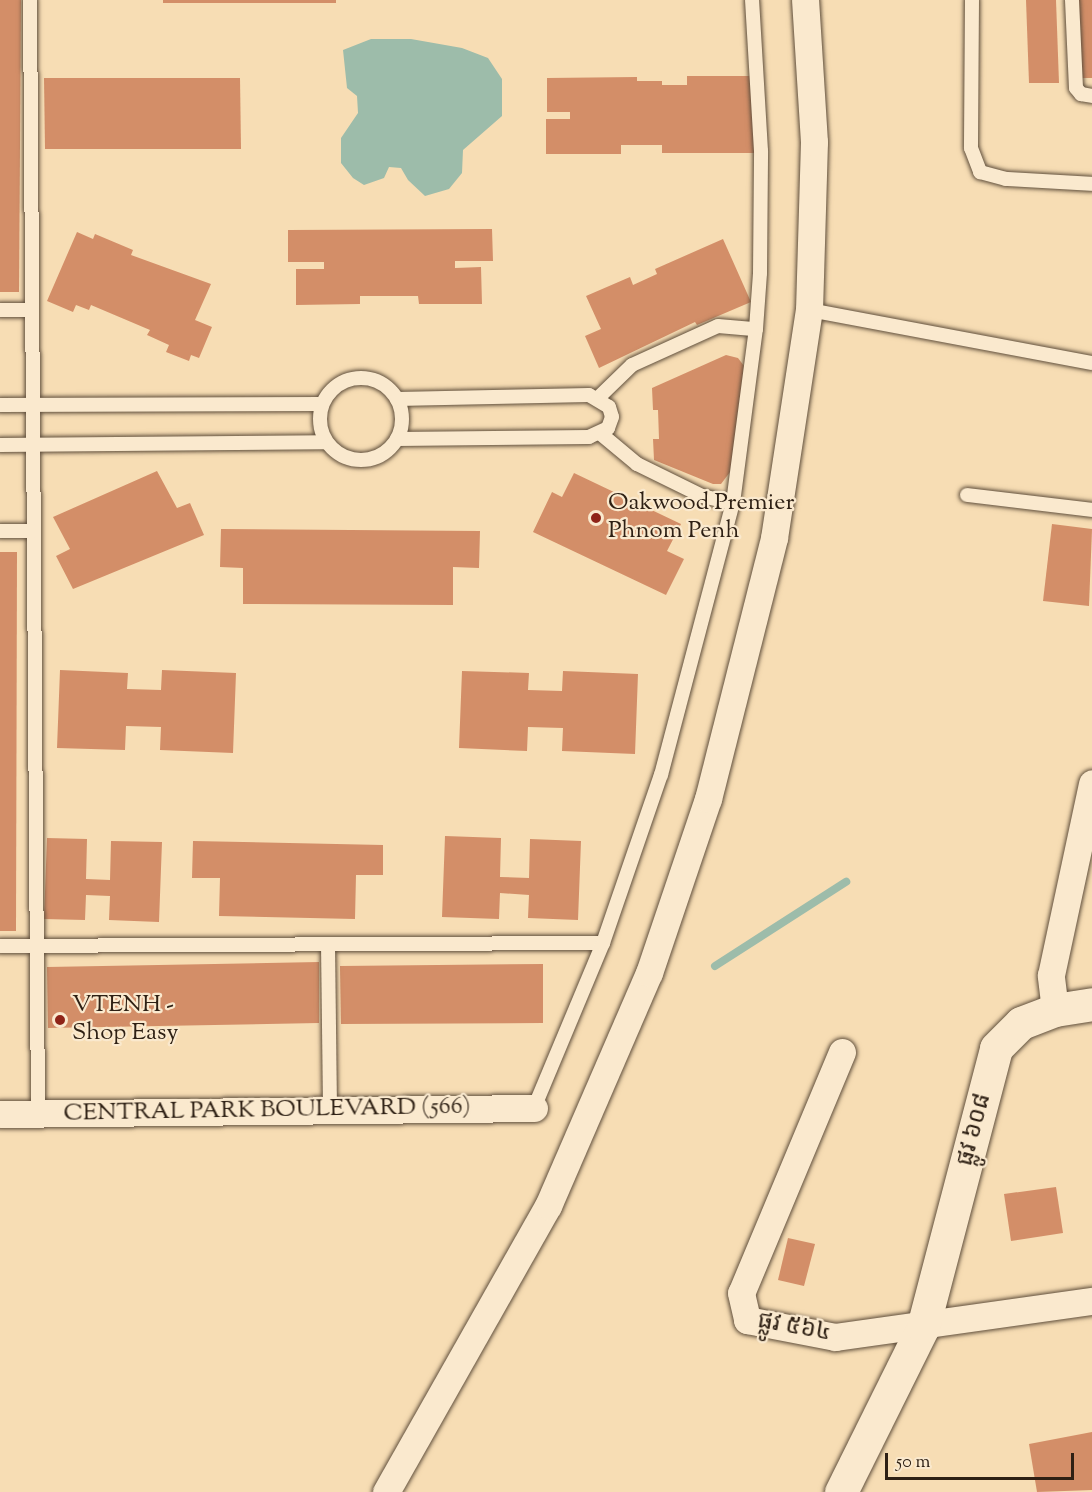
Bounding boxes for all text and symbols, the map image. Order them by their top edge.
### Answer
place label: Oakwood Premier Phnom Penh [608,490,794,546]
marker: Oakwood Premier Phnom Penh [589,511,603,525]
place label: VTENH - Shop Easy [72,992,178,1048]
marker: VTENH - Shop Easy [53,1013,67,1027]
street label: ផ្លូវ ៦០៨ [952,1091,998,1169]
street label: CENTRAL PARK BOULEVARD (566) [63,1093,471,1129]
street label: ផ្លូវ ៥៦៤ [755,1307,833,1349]
scale bar [888,1441,1077,1479]
text: 50 m [896,1450,930,1476]

